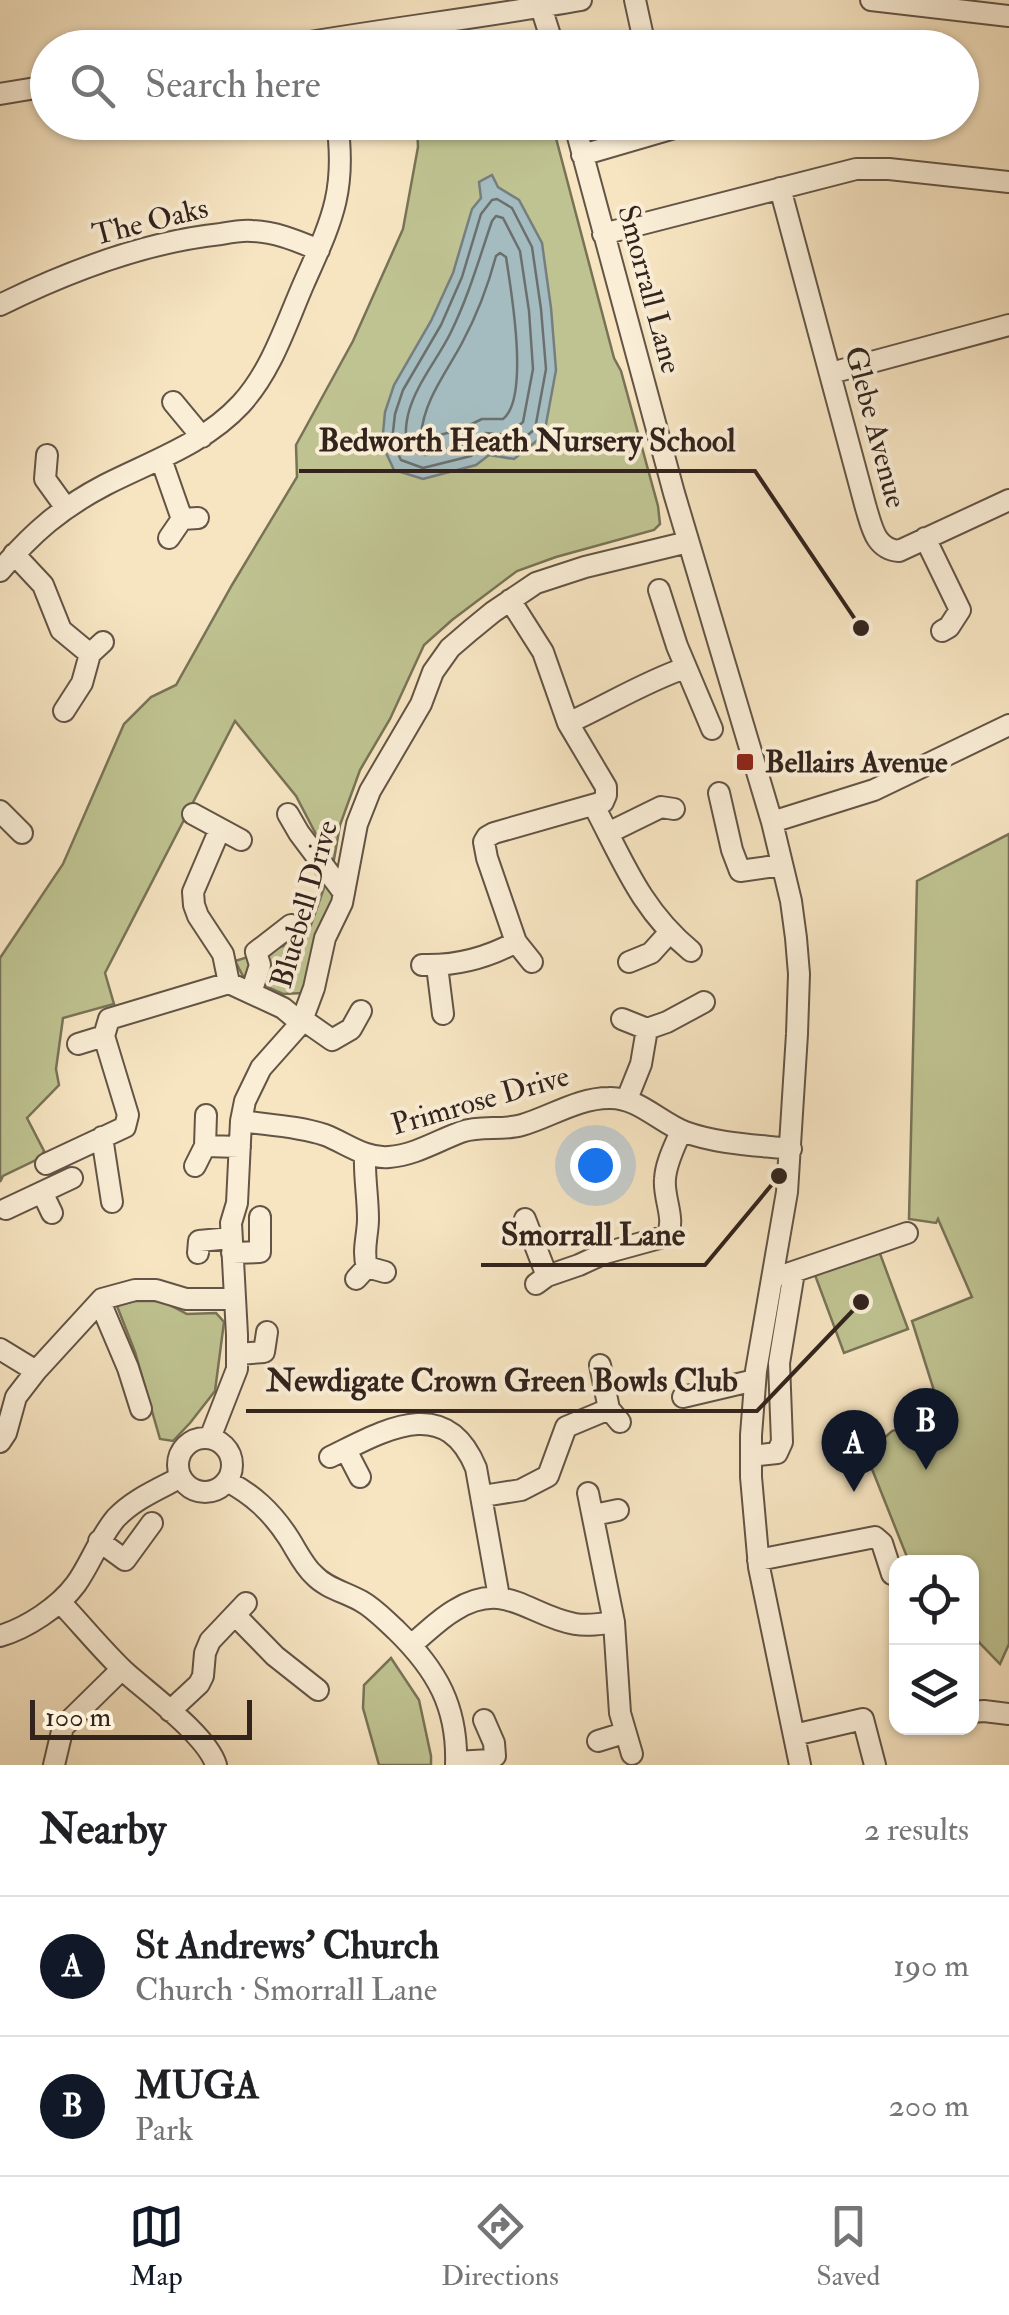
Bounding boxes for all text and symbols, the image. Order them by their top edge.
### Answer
search box [30,30,979,140]
icon: search [65,58,120,113]
text: Search here [145,61,321,109]
street label: The Oaks [88,189,212,254]
street label: Smorrall Lane [609,201,690,377]
street label: Glebe Avenue [836,342,915,512]
callout: Bedworth Heath Nursery School [299,409,755,471]
text: Bedworth Heath Nursery School [319,421,736,461]
place label: Bellairs Avenue [765,744,948,781]
marker: Bellairs Avenue [734,751,756,773]
street label: Bluebell Drive [263,816,346,992]
street label: Primrose Drive [387,1057,573,1143]
your location [570,1140,621,1191]
callout: Smorrall Lane [481,1203,705,1265]
text: Smorrall Lane [501,1215,686,1255]
callout: Newdigate Crown Green Bowls Club [246,1349,757,1411]
text: Newdigate Crown Green Bowls Club [265,1361,738,1401]
pin: B [894,1388,958,1470]
pin: A [822,1410,886,1492]
map controls [889,1555,979,1735]
button: locate [889,1555,979,1645]
button: layers [889,1645,979,1735]
scale bar [30,1695,252,1740]
text: 100 m [45,1700,111,1735]
text: Nearby [40,1804,166,1856]
text: 2 results [864,1810,969,1850]
text: St Andrews' Church [135,1922,439,1970]
text: A [62,1946,83,1986]
text: 190 m [893,1946,969,1986]
text: Church · Smorrall Lane [135,1970,437,2010]
text: MUGA [135,2062,259,2110]
text: B [62,2086,83,2126]
text: 200 m [888,2086,969,2126]
text: Park [135,2110,193,2150]
tab: Map [129,2199,184,2294]
tab: Directions [441,2199,559,2294]
tab: Saved [816,2199,880,2294]

